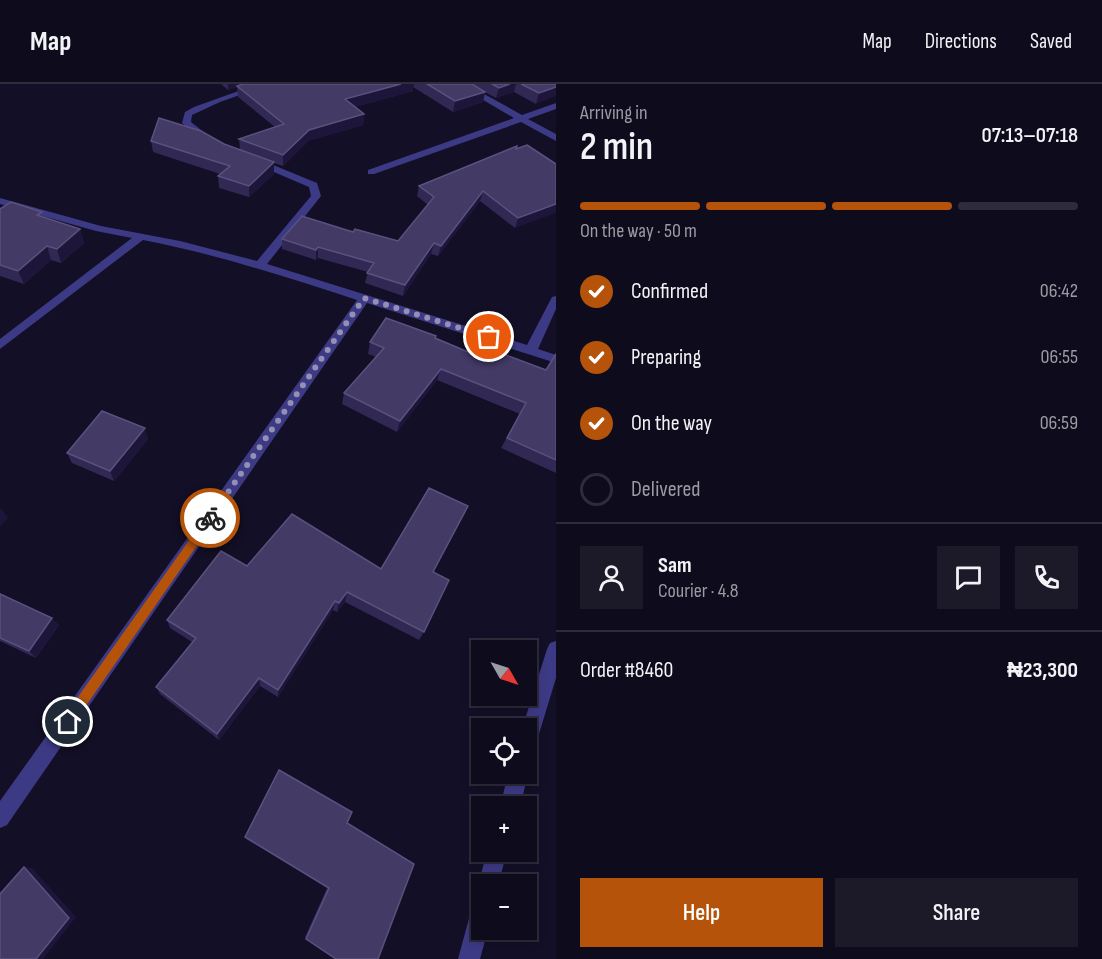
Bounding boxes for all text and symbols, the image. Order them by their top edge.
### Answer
text: Map [30,25,71,58]
text: Map [862,29,892,54]
text: Directions [925,29,997,54]
text: Saved [1030,29,1072,54]
text: Arriving in [580,101,648,125]
text: 07:13–07:18 [982,122,1078,149]
text: 2 min [580,124,653,171]
text: On the way · 50 m [580,219,697,243]
icon: check [580,275,613,308]
text: Confirmed [631,278,708,305]
text: 06:42 [1040,279,1078,303]
pin [463,311,514,362]
icon: bag [472,320,505,353]
icon: check [580,341,613,374]
text: Preparing [631,344,701,371]
text: 06:55 [1041,345,1078,369]
icon: check [580,407,613,440]
text: On the way [631,410,712,437]
text: 06:59 [1040,411,1078,435]
text: Delivered [631,476,700,503]
courier [180,488,240,548]
icon: bike [194,502,227,535]
button: person [580,546,643,609]
button: chat [937,546,1000,609]
button: phone [1015,546,1078,609]
text: Sam [658,552,692,579]
text: Courier · 4.8 [658,579,739,603]
north arrow [471,640,537,706]
map controls [471,640,537,940]
text: Order #8460 [580,657,673,684]
text: ₦23,300 [1007,657,1078,684]
pin [42,696,93,747]
icon: home [51,705,84,738]
button: locate [471,718,537,784]
button: + [471,796,537,862]
button: − [471,874,537,940]
button: Help [580,878,823,947]
button: Share [835,878,1078,947]

